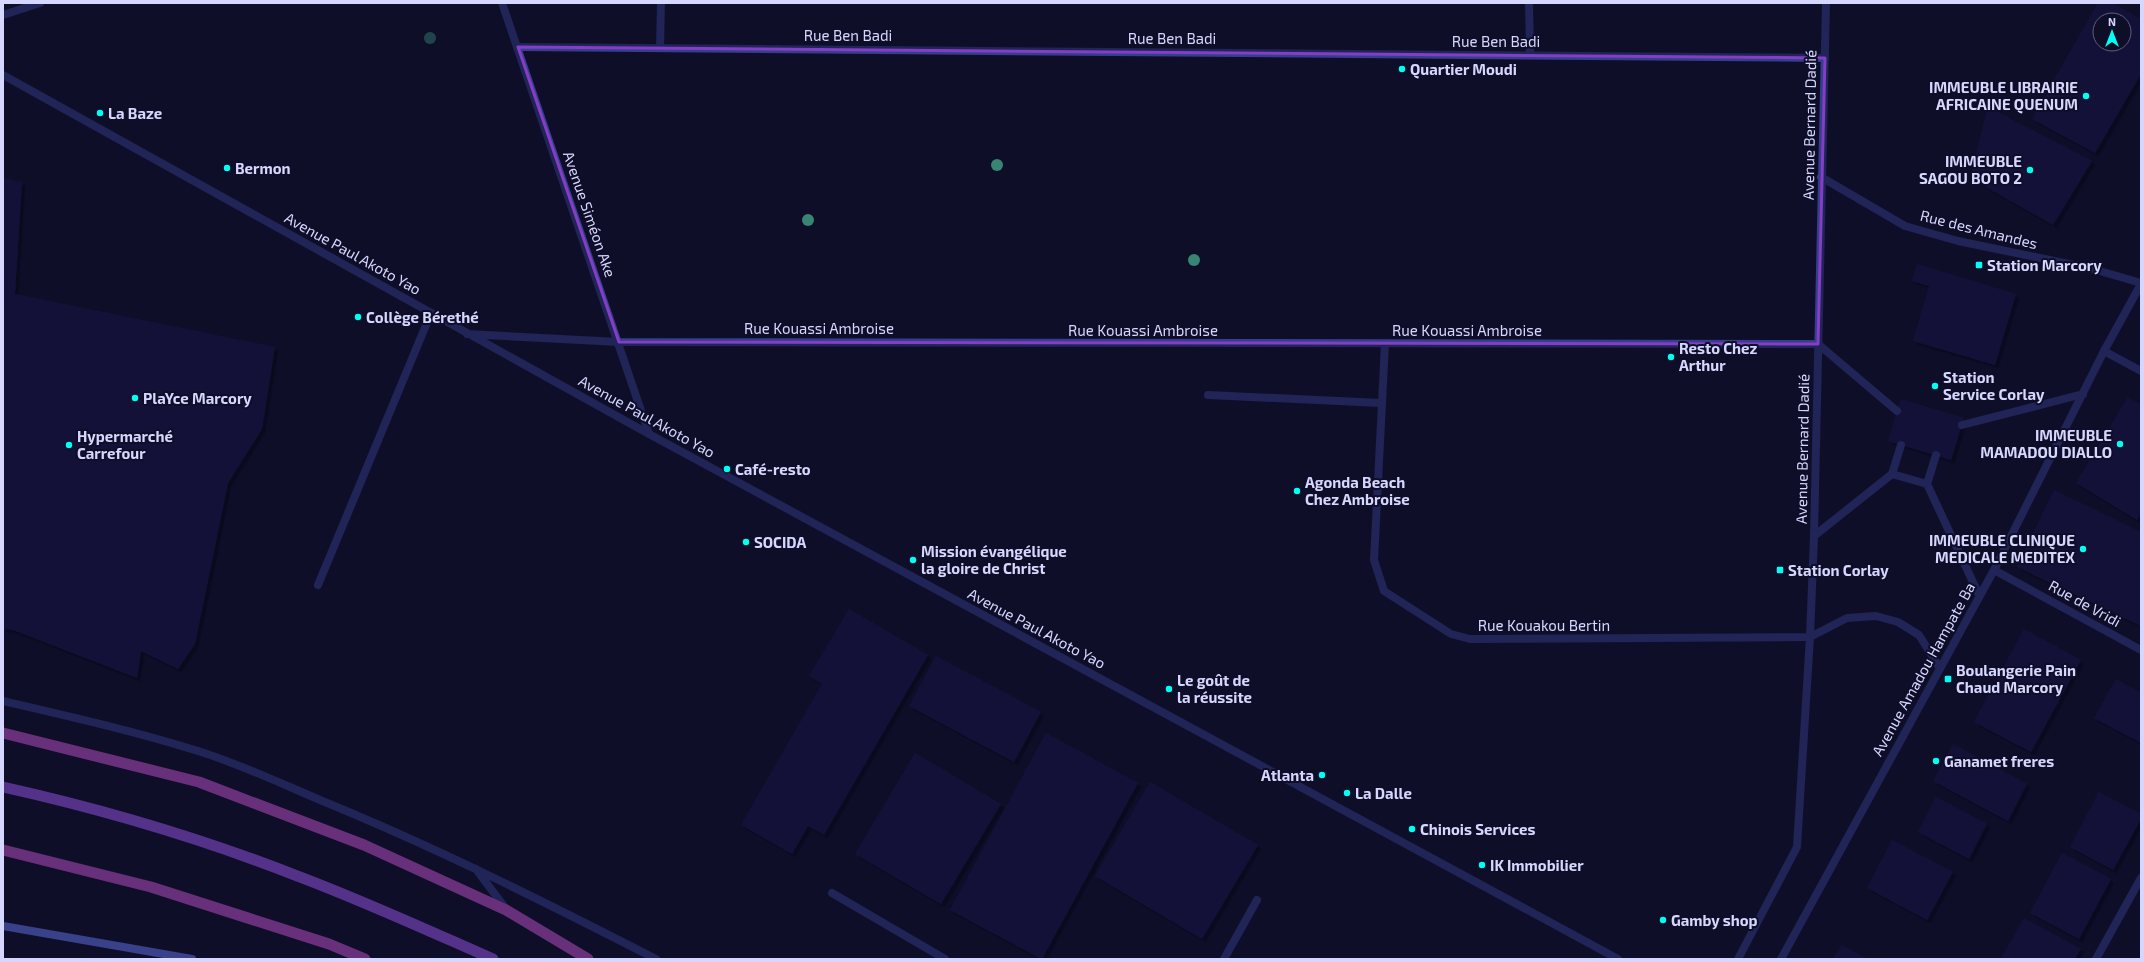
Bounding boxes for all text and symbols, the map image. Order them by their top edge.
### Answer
north arrow [2092,12,2132,52]
text: N [2108,15,2116,28]
street label: Rue Ben Badi [804,26,892,44]
street label: Rue Ben Badi [1128,29,1216,47]
street label: Rue Ben Badi [1452,32,1540,50]
street label: Avenue Bernard Dadié [1799,50,1819,200]
place label: Quartier Moudi [1410,60,1517,79]
marker: Quartier Moudi [1397,64,1407,74]
place label: IMMEUBLE LIBRAIRIE AFRICAINE QUENUM [1929,78,2078,114]
marker: IMMEUBLE LIBRAIRIE AFRICAINE QUENUM [2081,91,2091,101]
place label: La Baze [108,104,162,122]
marker: La Baze [95,108,105,118]
street label: Avenue Siméon Ake [560,149,620,279]
place label: IMMEUBLE SAGOU BOTO 2 [1919,152,2022,187]
place label: Bermon [235,159,291,177]
marker: Bermon [222,163,232,173]
marker: IMMEUBLE SAGOU BOTO 2 [2025,165,2035,175]
street label: Rue des Amandes [1919,206,2039,252]
street label: Avenue Paul Akoto Yao [282,208,424,298]
place label: Station Marcory [1987,256,2102,275]
marker: Station Marcory [1974,260,1984,270]
place label: Collège Bérethé [366,308,479,326]
marker: Collège Bérethé [353,312,363,322]
street label: Rue Kouassi Ambroise [744,319,894,337]
street label: Rue Kouassi Ambroise [1068,321,1218,339]
street label: Rue Kouassi Ambroise [1392,321,1542,339]
place label: Resto Chez Arthur [1679,339,1758,374]
marker: Resto Chez Arthur [1666,352,1676,362]
place label: Station Service Corlay [1943,368,2045,404]
street label: Avenue Paul Akoto Yao [576,371,718,461]
street label: Avenue Bernard Dadié [1792,374,1812,524]
marker: Station Service Corlay [1930,381,1940,391]
place label: PlaYce Marcory [143,389,252,408]
marker: PlaYce Marcory [130,393,140,403]
place label: IMMEUBLE MAMADOU DIALLO [1980,426,2112,461]
place label: Hypermarché Carrefour [77,427,173,462]
marker: IMMEUBLE MAMADOU DIALLO [2115,439,2125,449]
marker: Hypermarché Carrefour [64,440,74,450]
place label: Café-resto [735,460,811,478]
marker: Café-resto [722,464,732,474]
place label: Agonda Beach Chez Ambroise [1305,473,1410,508]
marker: Agonda Beach Chez Ambroise [1292,486,1302,496]
place label: IMMEUBLE CLINIQUE MEDICALE MEDITEX [1929,531,2075,566]
place label: SOCIDA [754,533,806,551]
marker: SOCIDA [741,537,751,547]
place label: Mission évangélique la gloire de Christ [921,542,1067,577]
marker: IMMEUBLE CLINIQUE MEDICALE MEDITEX [2078,544,2088,554]
marker: Mission évangélique la gloire de Christ [908,555,918,565]
place label: Station Corlay [1788,561,1889,580]
marker: Station Corlay [1775,565,1785,575]
street label: Rue de Vridi [2046,576,2124,630]
street label: Avenue Amadou Hampate Ba [1868,579,1978,759]
street label: Avenue Paul Akoto Yao [965,584,1109,672]
street label: Rue Kouakou Bertin [1478,616,1610,634]
place label: Boulangerie Pain Chaud Marcory [1956,661,2076,697]
place label: Le goût de la réussite [1177,671,1252,706]
marker: Boulangerie Pain Chaud Marcory [1943,674,1953,684]
marker: Le goût de la réussite [1164,684,1174,694]
place label: Ganamet freres [1944,752,2054,770]
marker: Ganamet freres [1931,756,1941,766]
place label: Atlanta [1261,766,1314,784]
marker: Atlanta [1317,770,1327,780]
place label: La Dalle [1355,784,1412,802]
marker: La Dalle [1342,788,1352,798]
place label: Chinois Services [1420,820,1535,838]
marker: Chinois Services [1407,824,1417,834]
place label: IK Immobilier [1490,856,1584,874]
marker: IK Immobilier [1477,860,1487,870]
place label: Gamby shop [1671,911,1758,930]
marker: Gamby shop [1658,915,1668,925]

